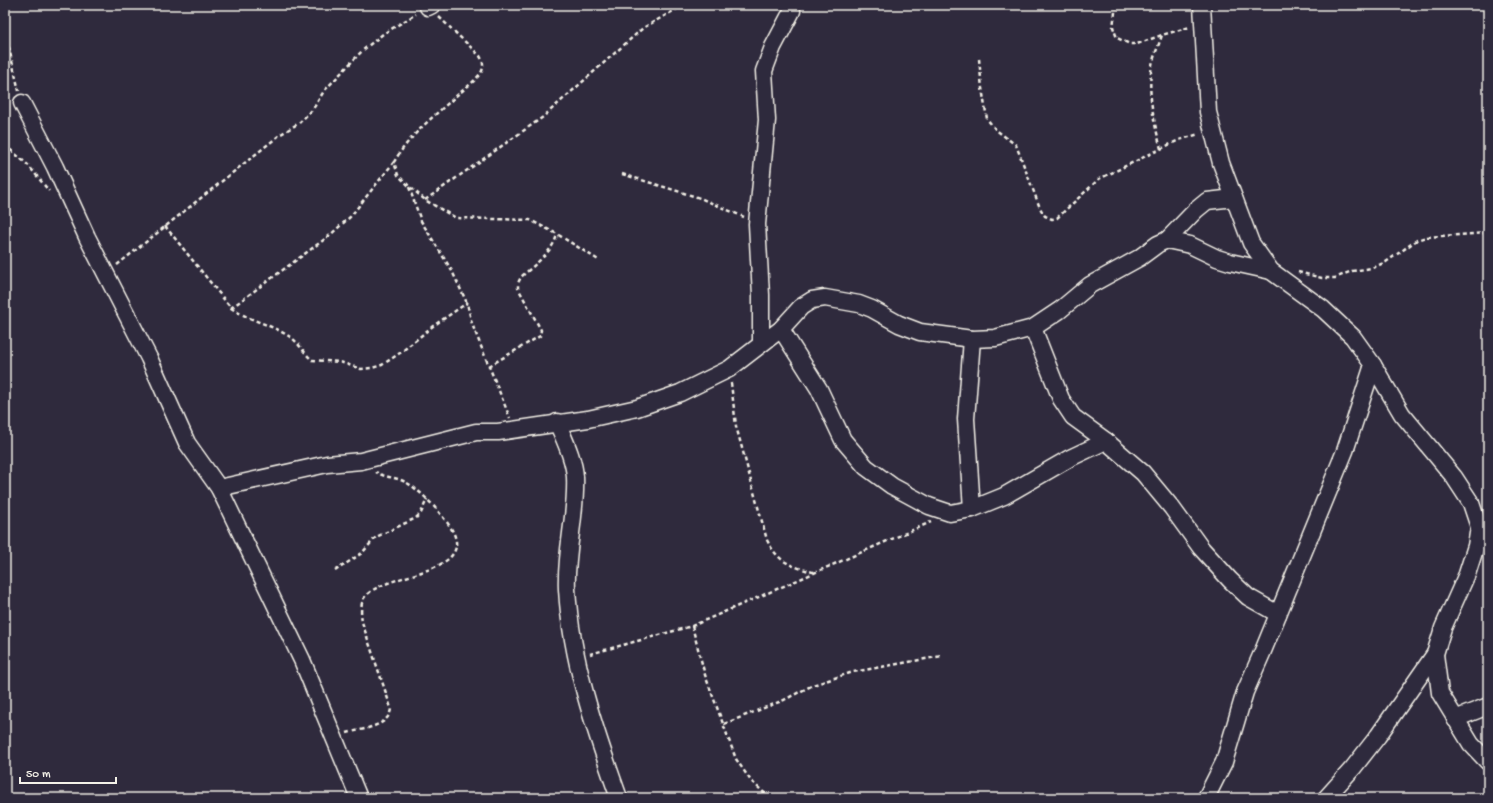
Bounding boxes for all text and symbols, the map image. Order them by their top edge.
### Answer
scale bar [20,759,116,785]
text: 50 m [26,768,51,782]

